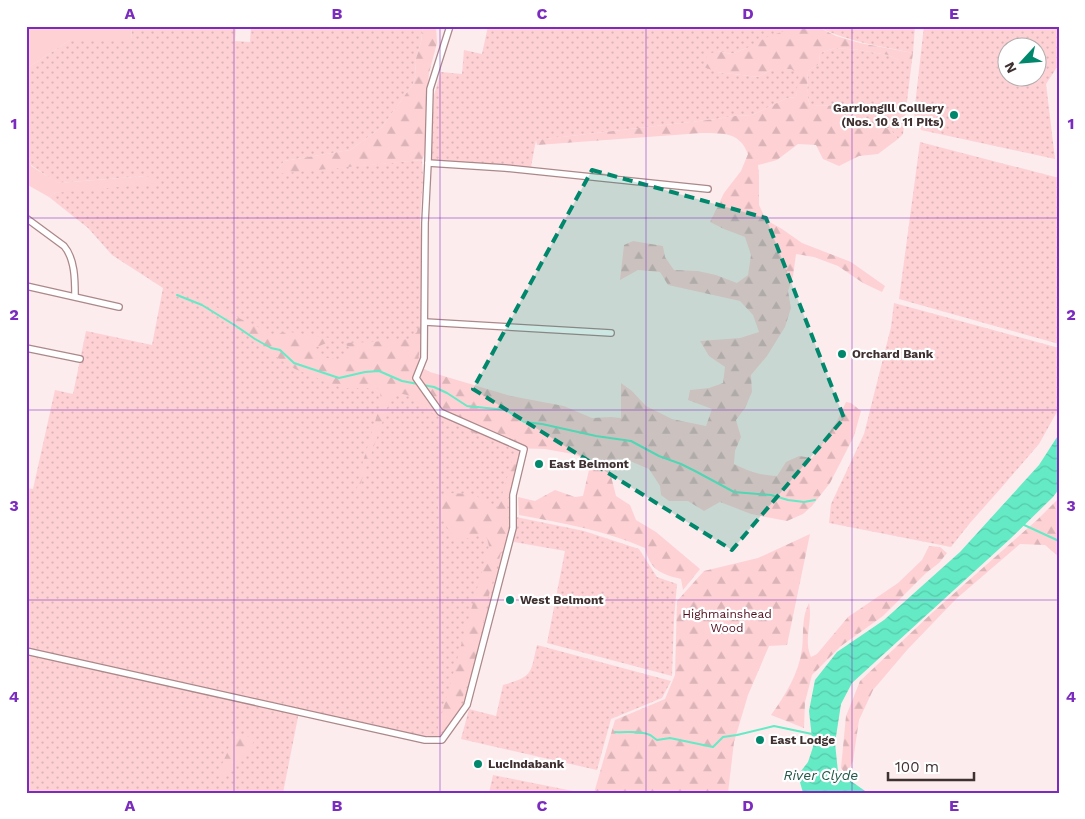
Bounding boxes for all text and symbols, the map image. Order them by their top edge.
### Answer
text: A [125,4,136,23]
text: B [332,4,343,23]
text: C [537,4,548,23]
text: D [742,4,754,23]
text: E [949,4,959,23]
north arrow [998,38,1048,88]
text: N [1001,60,1020,76]
place label: Garriongill Colliery (Nos. 10 & 11 Pits) [833,101,944,129]
marker: Garriongill Colliery (Nos. 10 & 11 Pits) [948,109,960,121]
text: 1 [11,114,17,133]
text: 1 [1068,114,1074,133]
text: 2 [9,305,19,324]
text: 2 [1066,305,1076,324]
place label: Orchard Bank [852,347,934,361]
marker: Orchard Bank [836,348,848,360]
place label: East Belmont [549,457,630,471]
marker: East Belmont [533,458,545,470]
text: 3 [9,496,19,515]
text: 3 [1066,496,1076,515]
place label: West Belmont [520,593,604,607]
marker: West Belmont [504,594,516,606]
park label: Highmainshead Wood [682,607,772,635]
text: 4 [9,687,19,706]
text: 4 [1066,687,1076,706]
place label: East Lodge [770,733,835,747]
marker: East Lodge [754,734,766,746]
scale bar [888,749,974,781]
place label: Lucindabank [488,757,565,771]
marker: Lucindabank [472,758,484,770]
text: 100 m [895,758,939,776]
water label: River Clyde [784,767,858,783]
text: A [125,796,136,815]
text: B [332,796,343,815]
text: C [537,796,548,815]
text: D [742,796,754,815]
text: E [949,796,959,815]

